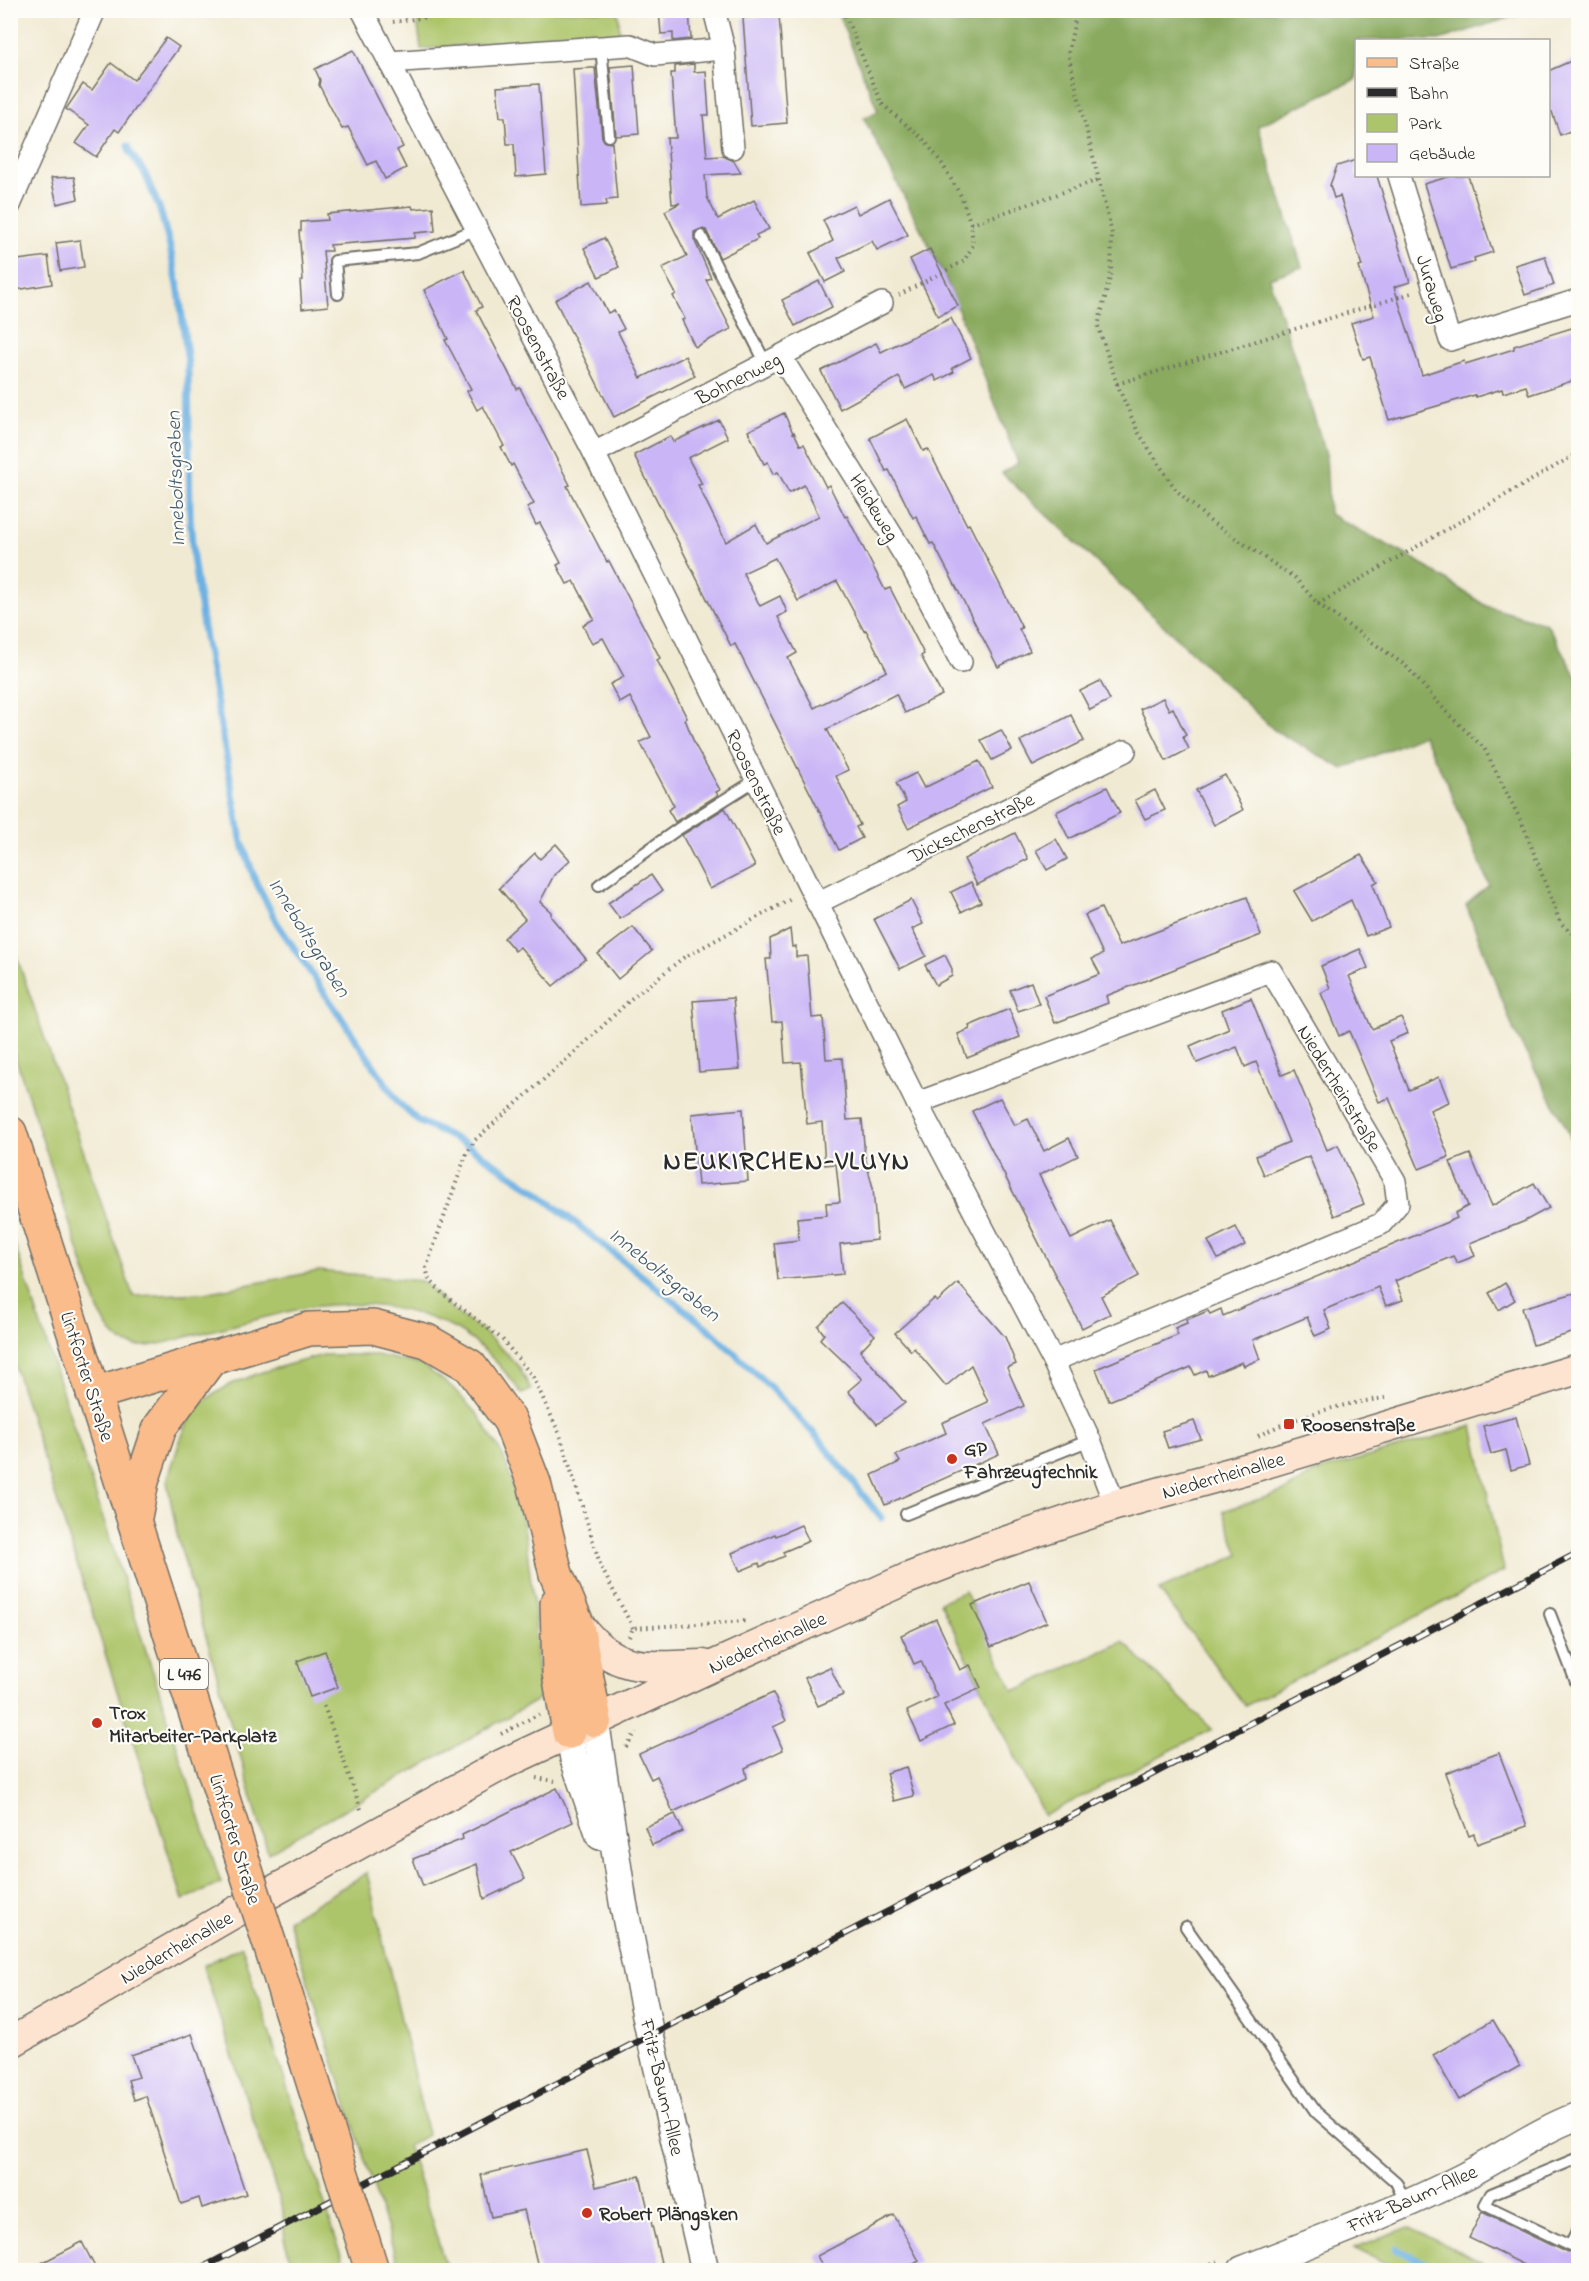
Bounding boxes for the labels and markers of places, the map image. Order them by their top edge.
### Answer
place label: Roosenstraße [1301,1412,1416,1441]
marker: Roosenstraße [1282,1417,1296,1431]
place label: GP Fahrzeugtechnik [963,1436,1099,1489]
marker: GP Fahrzeugtechnik [945,1452,959,1466]
place label: Trox Mitarbeiter-Parkplatz [109,1700,277,1752]
marker: Trox Mitarbeiter-Parkplatz [90,1716,104,1730]
place label: Robert Plängsken [599,2201,738,2231]
marker: Robert Plängsken [580,2206,594,2220]

